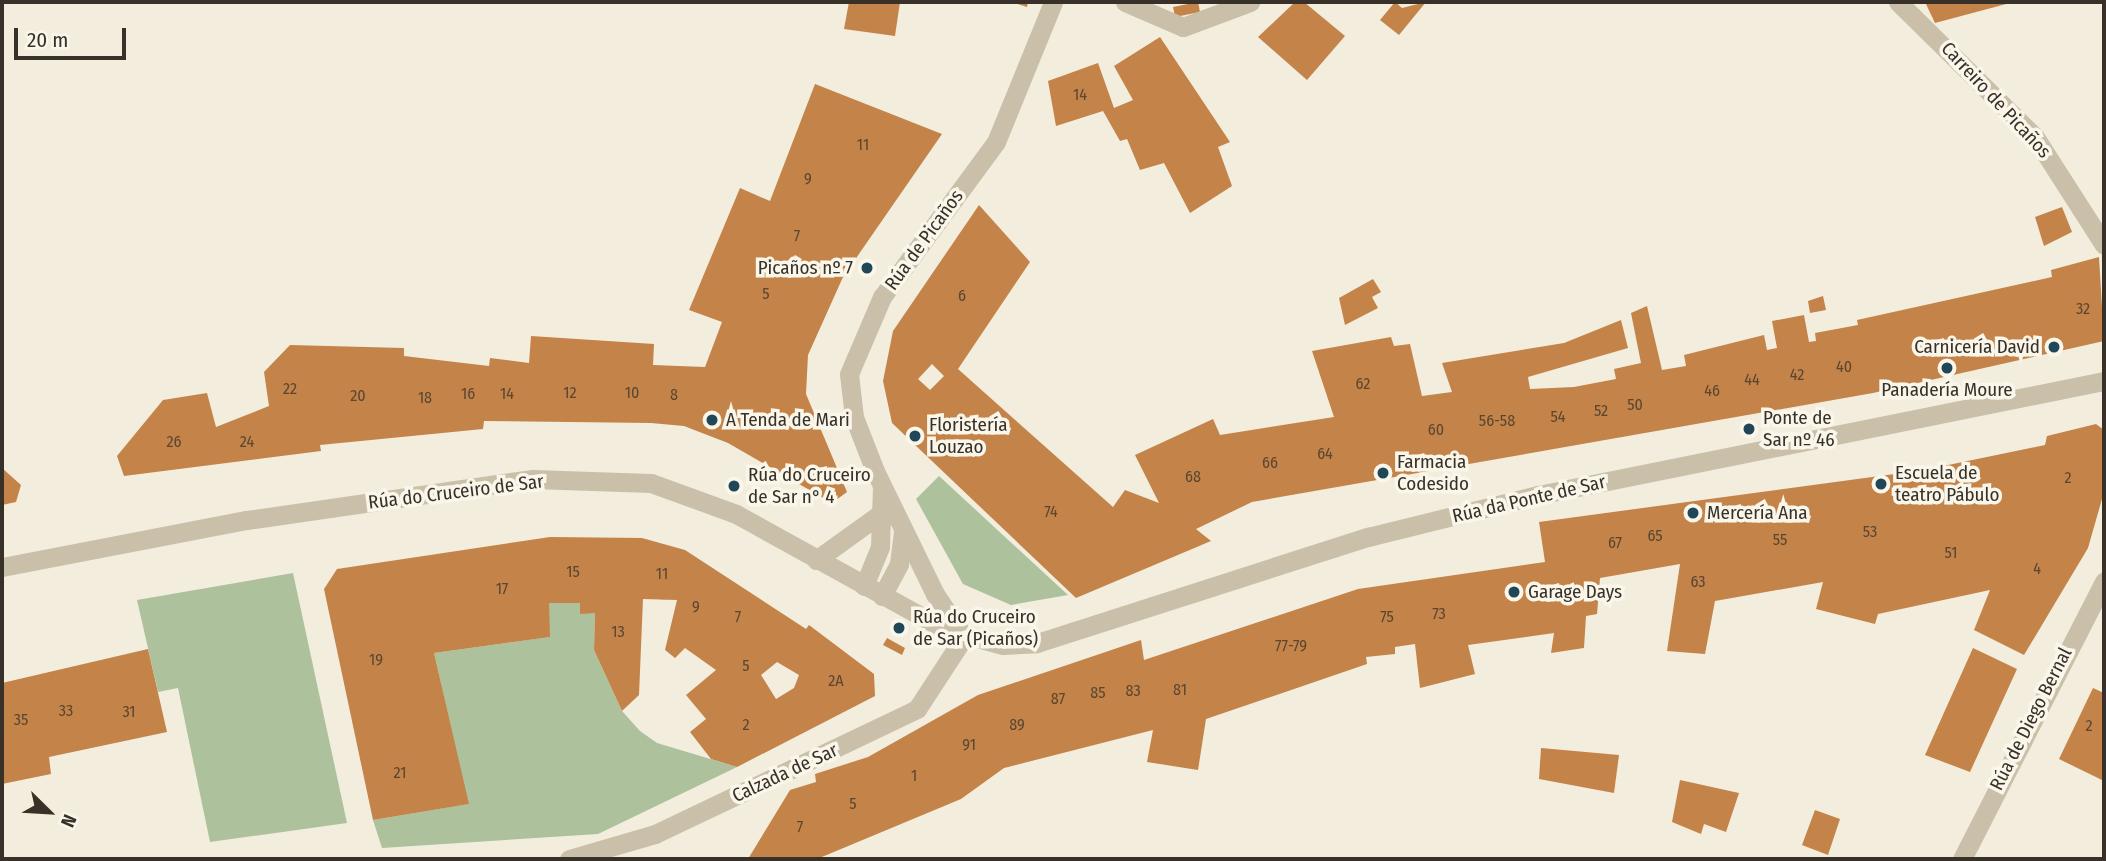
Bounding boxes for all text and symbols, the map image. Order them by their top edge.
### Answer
scale bar [18,14,130,58]
text: 20 m [27,27,68,53]
street label: Carreiro de Picaños [1936,37,2056,163]
house number: 14 [1073,85,1087,105]
house number: 11 [857,135,869,155]
house number: 9 [804,169,812,189]
street label: Rúa de Picaños [880,185,968,295]
house number: 7 [794,226,800,246]
place label: Picaños nº 7 [758,257,853,279]
marker: Picaños nº 7 [859,260,875,276]
house number: 5 [762,284,770,304]
house number: 6 [958,286,966,306]
house number: 32 [2076,299,2090,319]
place label: Carnicería David [1914,336,2040,358]
marker: Carnicería David [2046,339,2062,355]
house number: 40 [1836,357,1852,377]
marker: Panadería Moure [1939,360,1955,376]
house number: 42 [1790,365,1804,385]
house number: 44 [1744,370,1760,390]
house number: 62 [1356,374,1370,394]
house number: 22 [283,379,297,399]
place label: Panadería Moure [1881,379,2013,401]
house number: 46 [1704,381,1720,401]
house number: 12 [563,383,577,403]
house number: 10 [625,383,639,403]
house number: 16 [461,384,475,404]
house number: 14 [500,384,514,404]
house number: 8 [670,385,678,405]
house number: 20 [350,386,366,406]
house number: 18 [418,388,432,408]
house number: 50 [1627,395,1643,415]
house number: 52 [1594,401,1608,421]
house number: 54 [1550,407,1566,427]
place label: Ponte de Sar nº 46 [1763,407,1835,451]
place label: A Tenda de Mari [726,409,850,431]
house number: 56-58 [1479,411,1515,431]
marker: A Tenda de Mari [704,412,720,428]
place label: Floristería Louzao [929,414,1008,458]
house number: 60 [1428,420,1444,440]
marker: Ponte de Sar nº 46 [1741,421,1757,437]
marker: Floristería Louzao [907,428,923,444]
house number: 26 [167,432,181,452]
house number: 24 [240,432,254,452]
house number: 64 [1317,444,1333,464]
place label: Farmacia Codesido [1397,451,1469,495]
house number: 66 [1262,453,1278,473]
place label: Escuela de teatro Pábulo [1895,462,1999,506]
place label: Rúa do Cruceiro de Sar n° 4 [748,464,871,508]
marker: Farmacia Codesido [1375,465,1391,481]
house number: 68 [1185,467,1201,487]
house number: 2 [2064,468,2072,488]
street label: Rúa do Cruceiro de Sar [367,470,545,514]
street label: Rúa da Ponte de Sar [1450,470,1608,528]
marker: Escuela de teatro Pábulo [1873,476,1889,492]
marker: Rúa do Cruceiro de Sar n° 4 [726,478,742,494]
house number: 74 [1044,502,1058,522]
place label: Mercería Ana [1707,502,1808,524]
marker: Mercería Ana [1685,505,1701,521]
house number: 53 [1863,522,1877,542]
house number: 65 [1647,526,1663,546]
house number: 55 [1773,530,1787,550]
house number: 67 [1608,533,1622,553]
house number: 51 [1945,543,1957,563]
house number: 4 [2033,559,2041,579]
house number: 15 [566,562,580,582]
house number: 11 [656,564,668,584]
house number: 63 [1690,572,1706,592]
house number: 17 [496,579,508,599]
place label: Garage Days [1528,581,1622,603]
marker: Garage Days [1506,584,1522,600]
house number: 9 [692,597,700,617]
house number: 73 [1432,604,1446,624]
place label: Rúa do Cruceiro de Sar (Picaños) [913,606,1038,650]
house number: 7 [735,607,741,627]
house number: 75 [1380,607,1394,627]
marker: Rúa do Cruceiro de Sar (Picaños) [891,620,907,636]
house number: 13 [611,622,625,642]
house number: 77-79 [1275,636,1307,656]
street label: Rúa de Diego Bernal [1985,644,2077,794]
house number: 19 [369,650,383,670]
house number: 5 [742,656,750,676]
house number: 2A [828,671,844,691]
house number: 81 [1173,680,1187,700]
house number: 83 [1125,681,1141,701]
house number: 85 [1090,683,1106,703]
house number: 87 [1051,689,1065,709]
house number: 33 [59,701,73,721]
house number: 31 [122,702,136,722]
house number: 35 [14,710,28,730]
house number: 2 [742,715,750,735]
house number: 89 [1009,715,1025,735]
house number: 2 [2085,716,2093,736]
house number: 91 [962,735,976,755]
street label: Calzada de Sar [729,739,841,807]
house number: 21 [394,763,406,783]
house number: 1 [911,766,917,786]
north arrow [14,777,84,847]
house number: 5 [849,794,857,814]
text: N [56,811,81,831]
house number: 7 [797,817,803,837]

